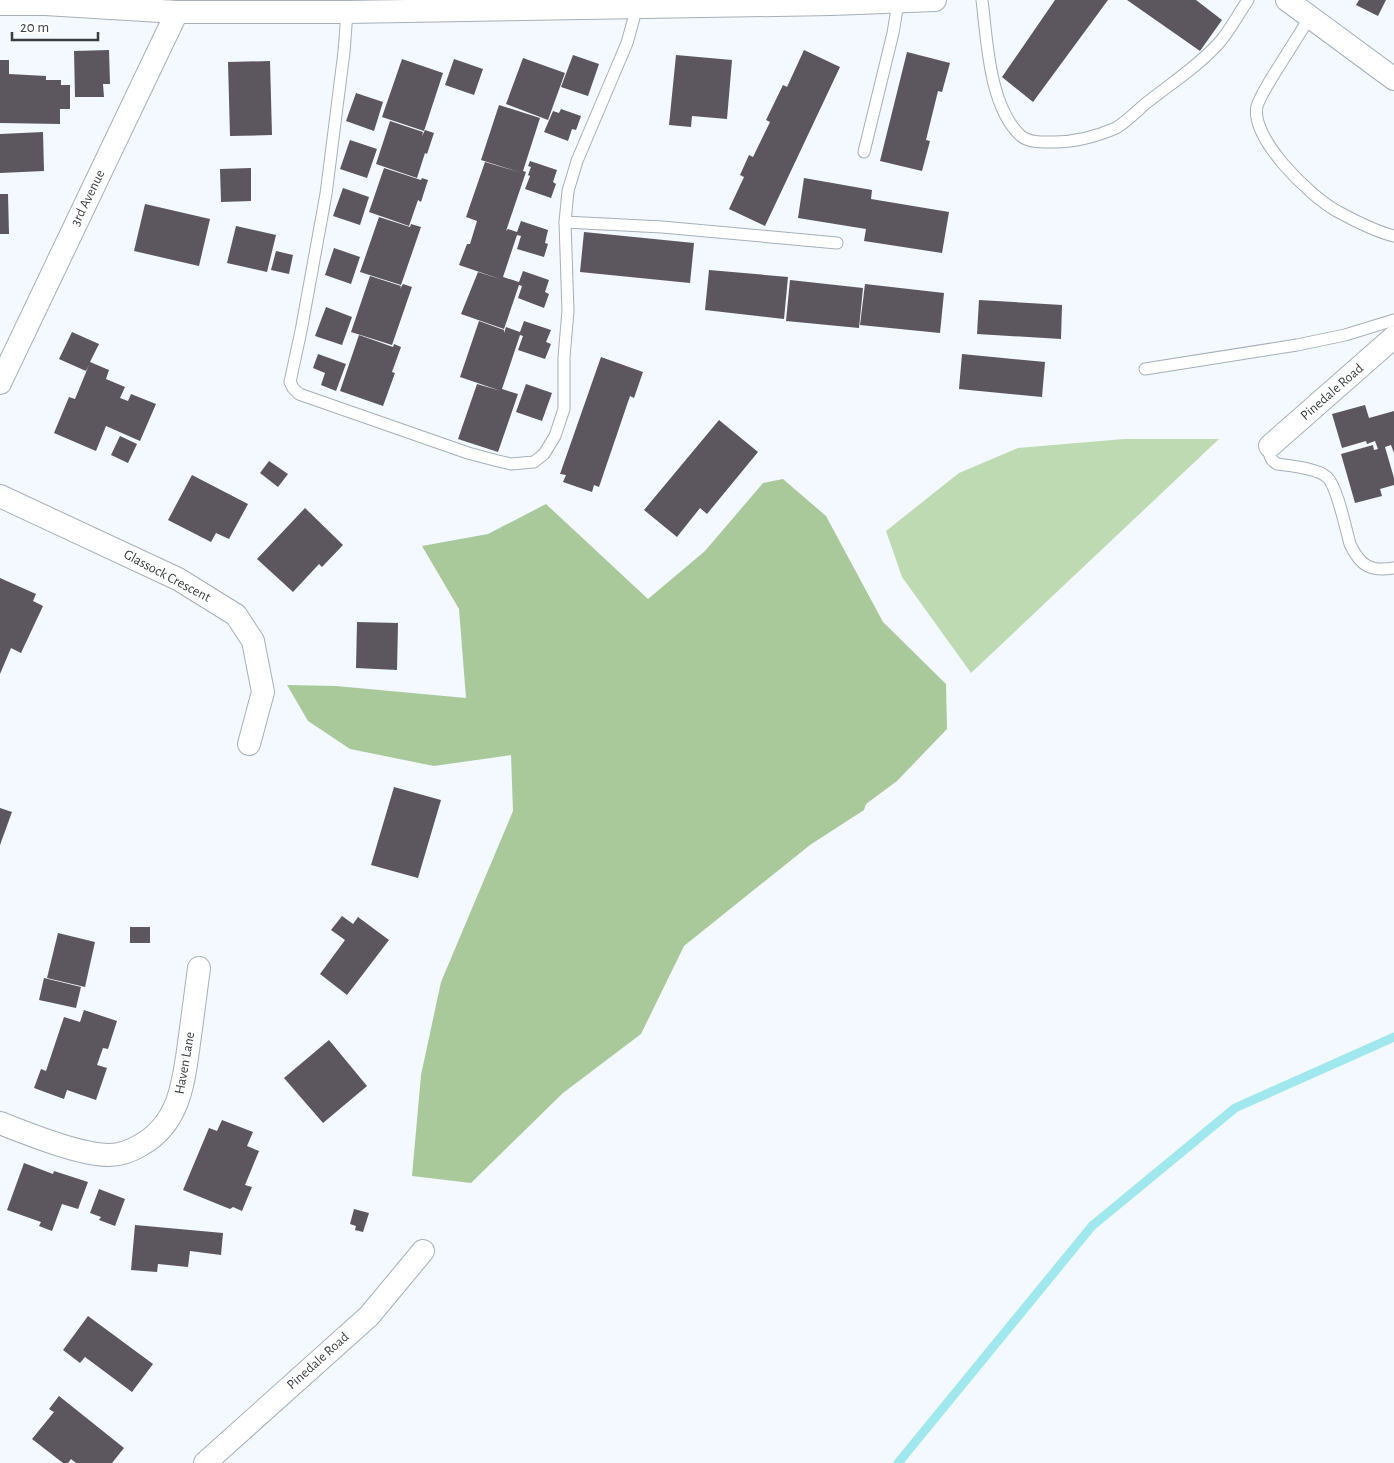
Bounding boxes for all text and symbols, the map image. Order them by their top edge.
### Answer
scale bar [12,10,99,42]
text: 20 m [20,20,49,35]
street label: 3rd Avenue [68,168,108,228]
street label: Pinedale Road [1298,361,1366,423]
street label: Glassock Crescent [121,547,213,605]
street label: Haven Lane [173,1031,197,1095]
street label: Pinedale Road [284,1330,352,1392]

